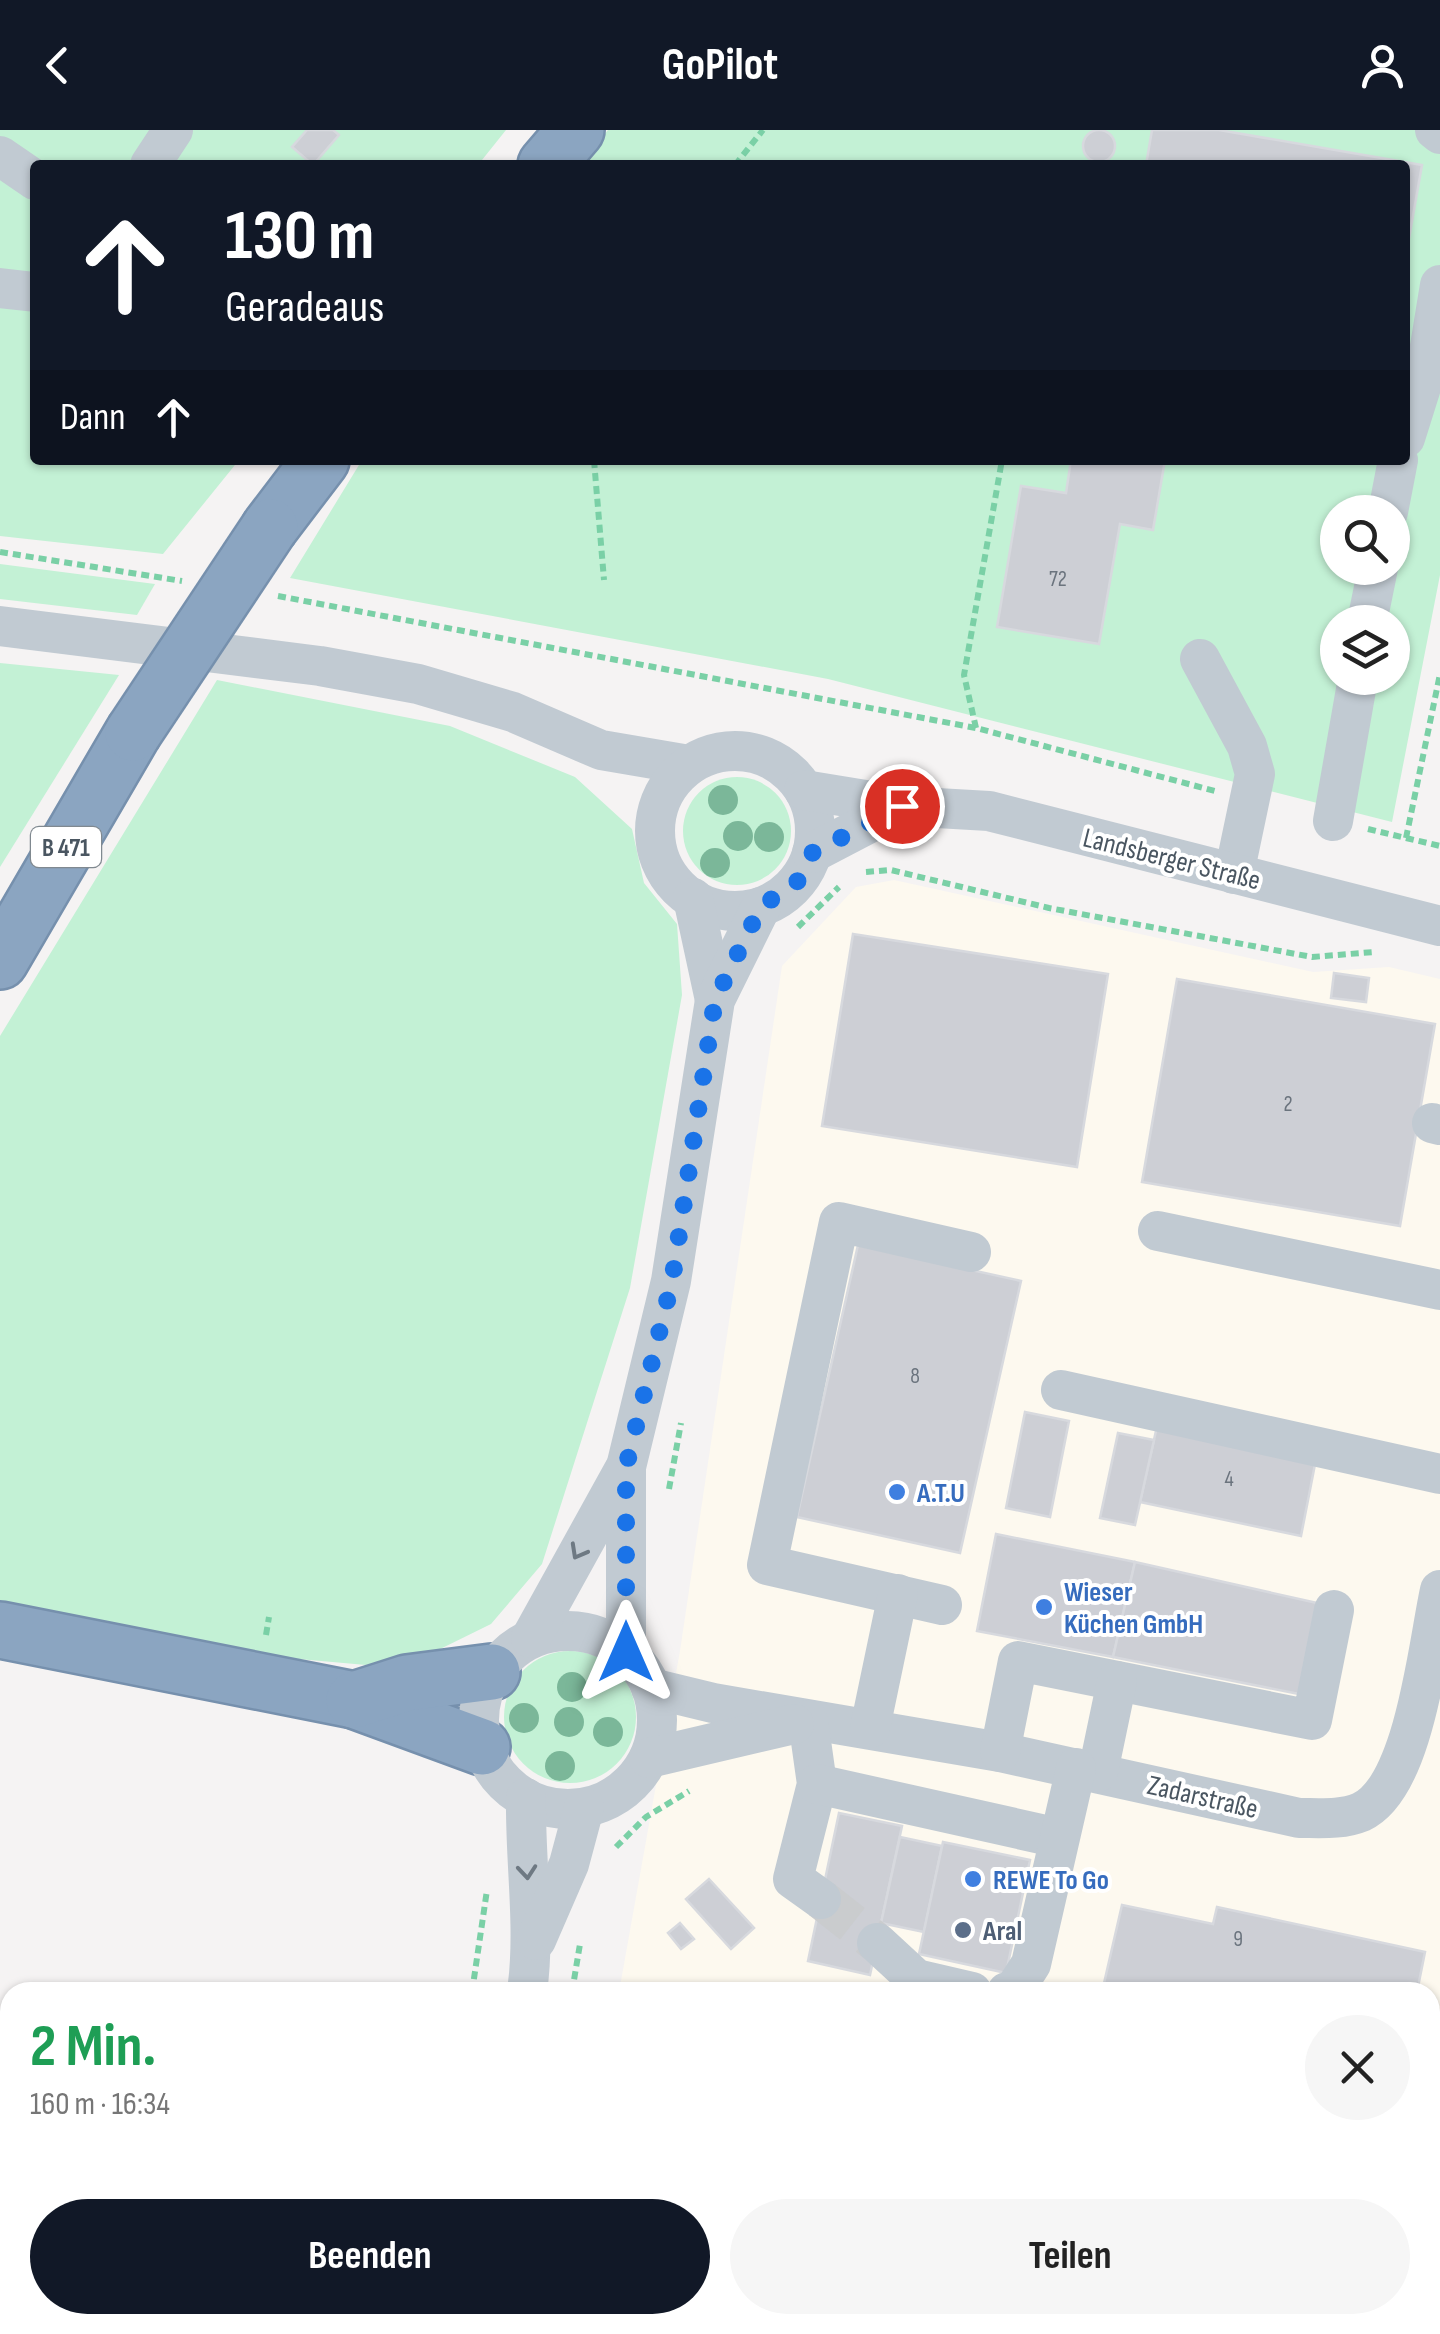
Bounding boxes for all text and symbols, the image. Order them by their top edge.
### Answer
icon: back [30,38,85,93]
text: GoPilot [662,38,778,93]
icon: person [1355,38,1410,93]
text: 130 m [225,195,374,279]
icon: ahead [60,200,190,330]
text: Geradeaus [225,280,384,335]
icon: ahead [146,390,201,445]
text: Dann [60,395,126,440]
map controls [1320,495,1410,695]
button: search [1320,495,1410,585]
house number: 72 [1049,566,1067,593]
button: layers [1320,605,1410,695]
pin [860,764,945,849]
icon: arrive [875,779,930,834]
street label: Landsberger Straße [1079,821,1264,897]
road number: B 471 [31,827,101,867]
house number: 2 [1283,1091,1293,1118]
house number: 8 [910,1363,920,1390]
house number: 4 [1224,1466,1234,1493]
place label: A.T.U [916,1477,965,1510]
marker: A.T.U [886,1481,908,1503]
one-way arrow [571,1541,591,1559]
place label: Wieser Küchen GmbH [1064,1576,1203,1641]
marker: Wieser Küchen GmbH [1033,1596,1055,1618]
position arrow [574,1600,678,1704]
street label: Zadarstraße [1144,1769,1261,1826]
one-way arrow [515,1864,537,1880]
place label: REWE To Go [993,1864,1109,1897]
marker: REWE To Go [962,1868,984,1890]
place label: Aral [982,1915,1022,1948]
marker: Aral [952,1919,974,1941]
house number: 9 [1233,1926,1243,1953]
text: 2 Min. [30,2011,156,2083]
button: close [1305,2015,1410,2120]
text: 160 m · 16:34 [30,2085,170,2124]
button: Beenden [30,2199,710,2314]
button: Teilen [730,2199,1410,2314]

